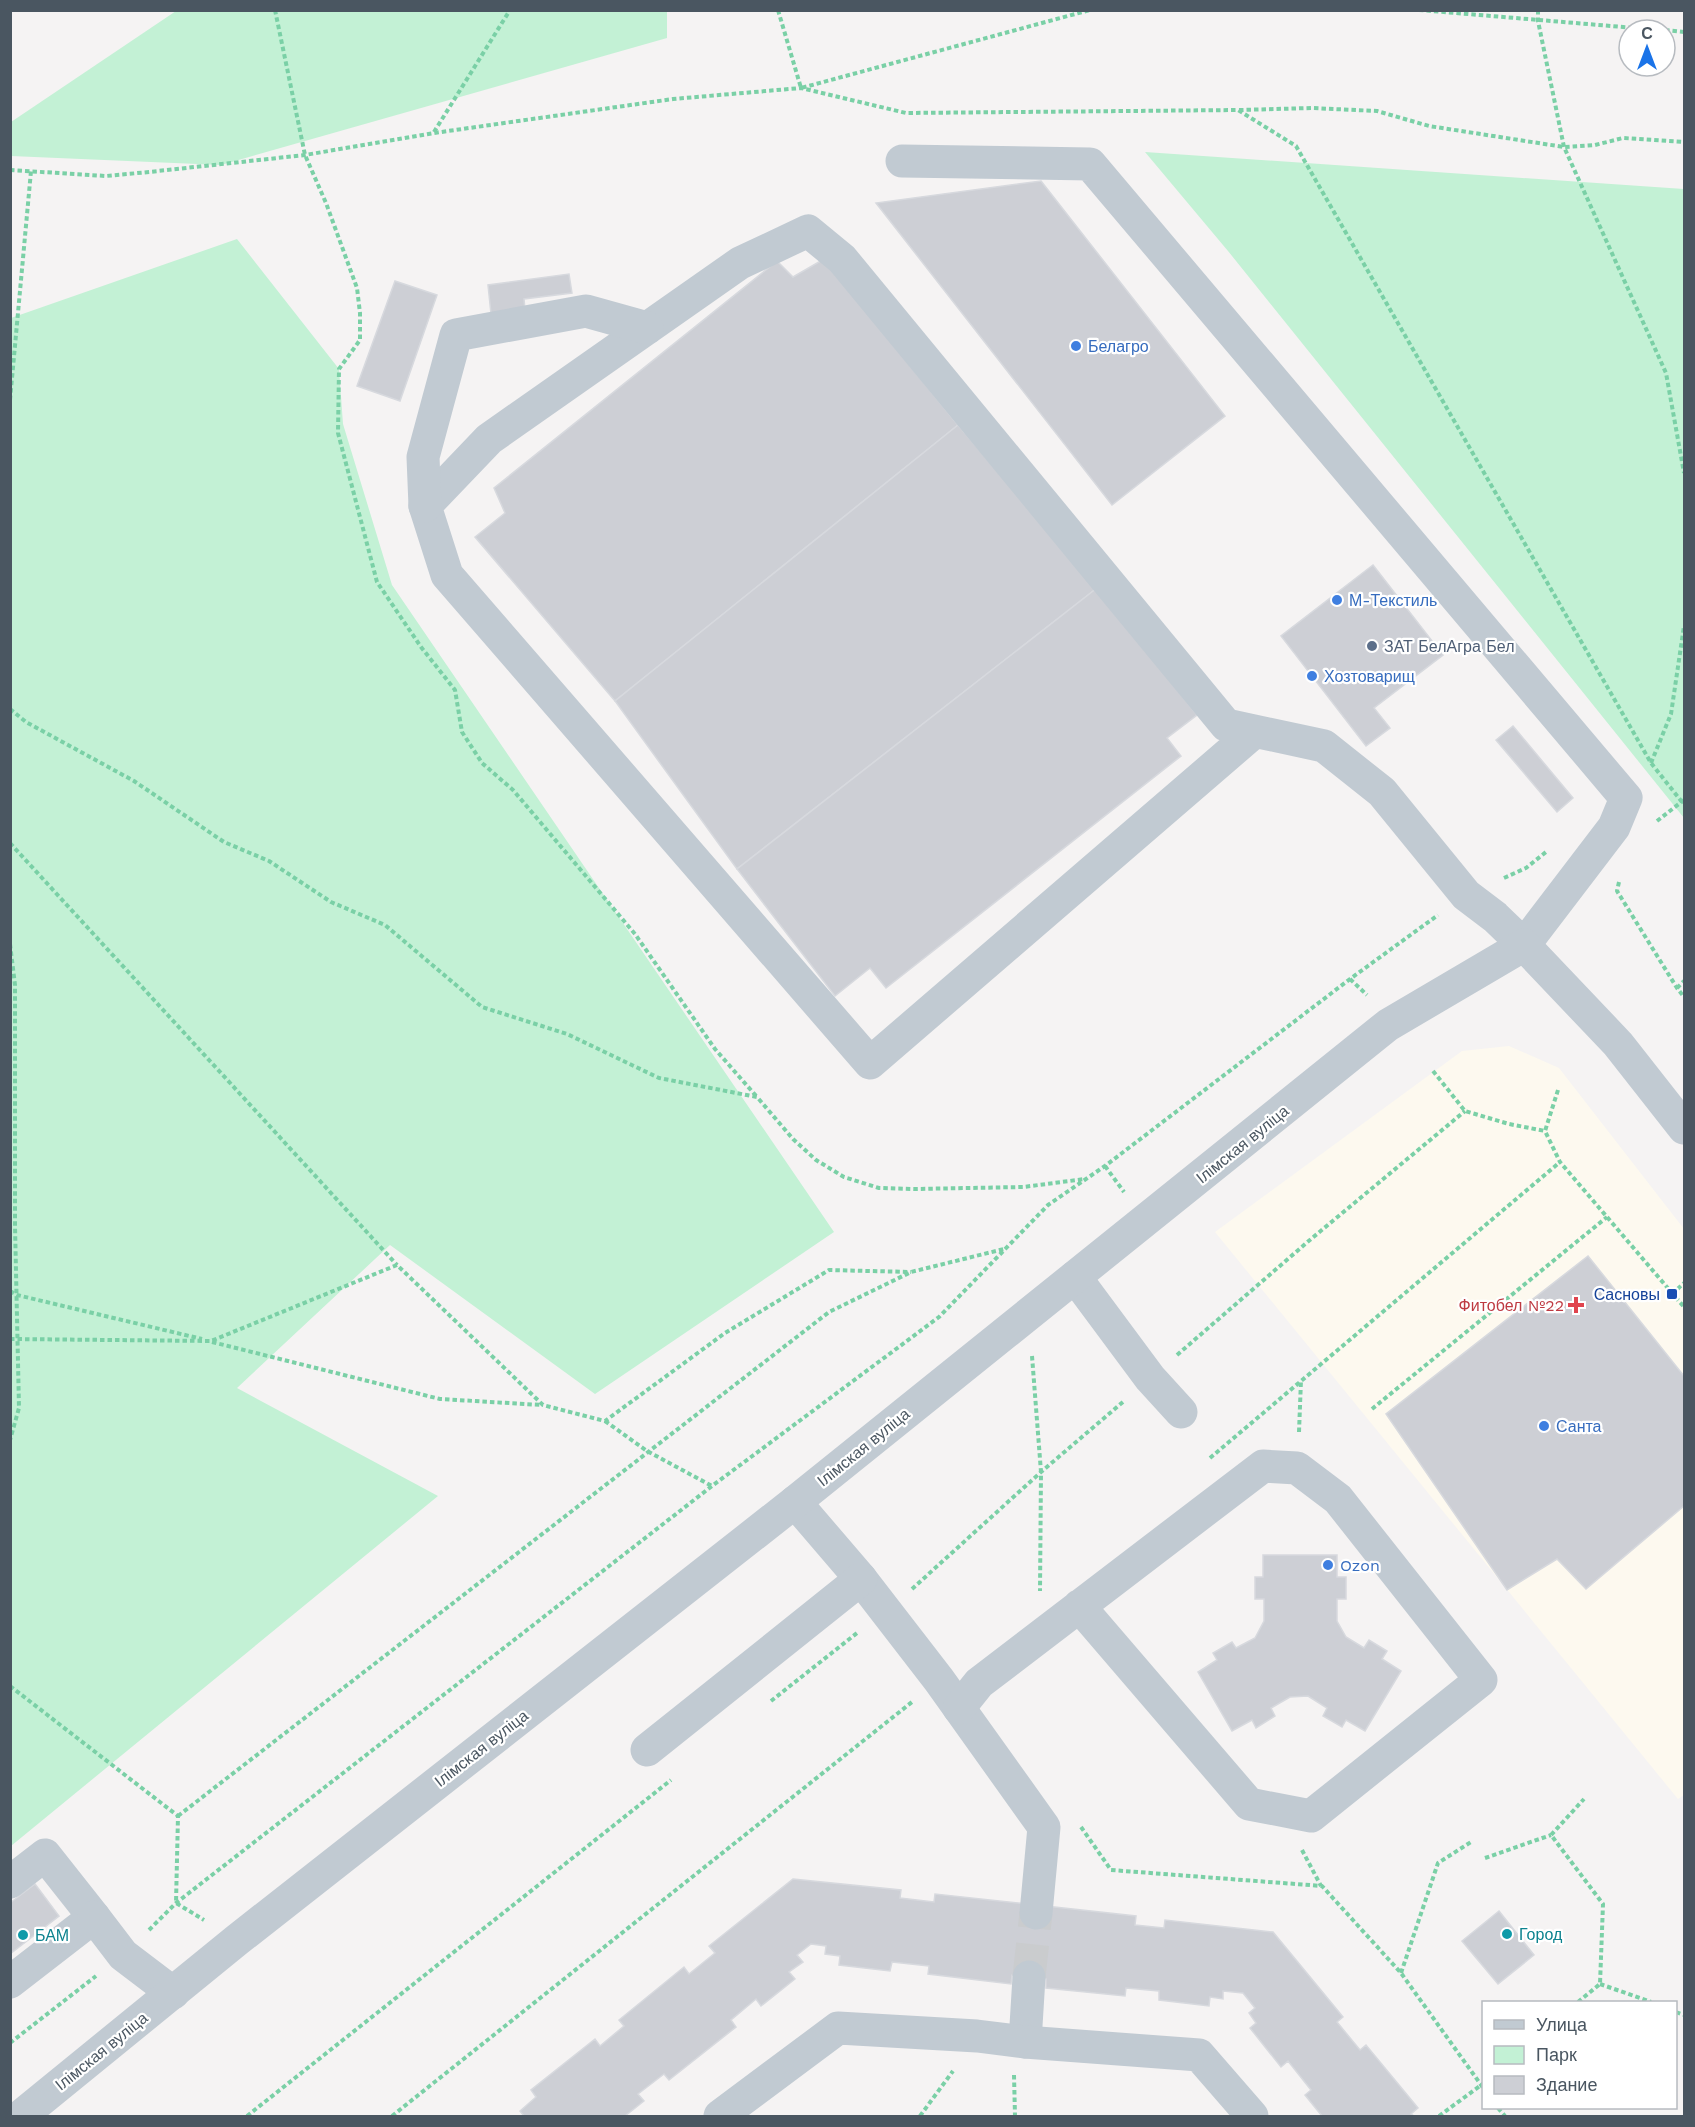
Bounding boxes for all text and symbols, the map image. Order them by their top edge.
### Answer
north arrow [1617,18,1677,78]
text: С [1641,24,1653,43]
place label: Белагро [1088,337,1149,356]
marker: Белагро [1069,339,1083,353]
place label: М-Текстиль [1349,591,1437,610]
marker: М-Текстиль [1330,593,1344,607]
place label: ЗАТ БелАгра Бел [1384,637,1514,656]
marker: ЗАТ БелАгра Бел [1365,639,1379,653]
place label: Хозтоварищ [1324,667,1415,686]
marker: Хозтоварищ [1305,669,1319,683]
street label: Ілімская вуліца [1192,1101,1292,1187]
place label: Сасновы [1594,1285,1660,1304]
marker: Сасновы [1665,1287,1679,1301]
place label: Фитобел №22 [1459,1296,1564,1315]
marker: Фитобел №22 [1569,1298,1583,1312]
street label: Ілімская вуліца [813,1404,913,1490]
place label: Санта [1556,1417,1602,1436]
marker: Санта [1537,1419,1551,1433]
place label: Ozon [1340,1556,1380,1575]
marker: Ozon [1321,1558,1335,1572]
street label: Ілімская вуліца [431,1706,532,1791]
place label: Город [1519,1925,1563,1944]
place label: БАМ [35,1926,69,1945]
marker: Город [1500,1927,1514,1941]
marker: БАМ [16,1928,30,1942]
legend [1482,2001,1677,2109]
street label: Ілімская вуліца [51,2008,151,2094]
text: Улица [1536,2014,1588,2035]
text: Парк [1536,2044,1577,2065]
text: Здание [1536,2074,1597,2095]

